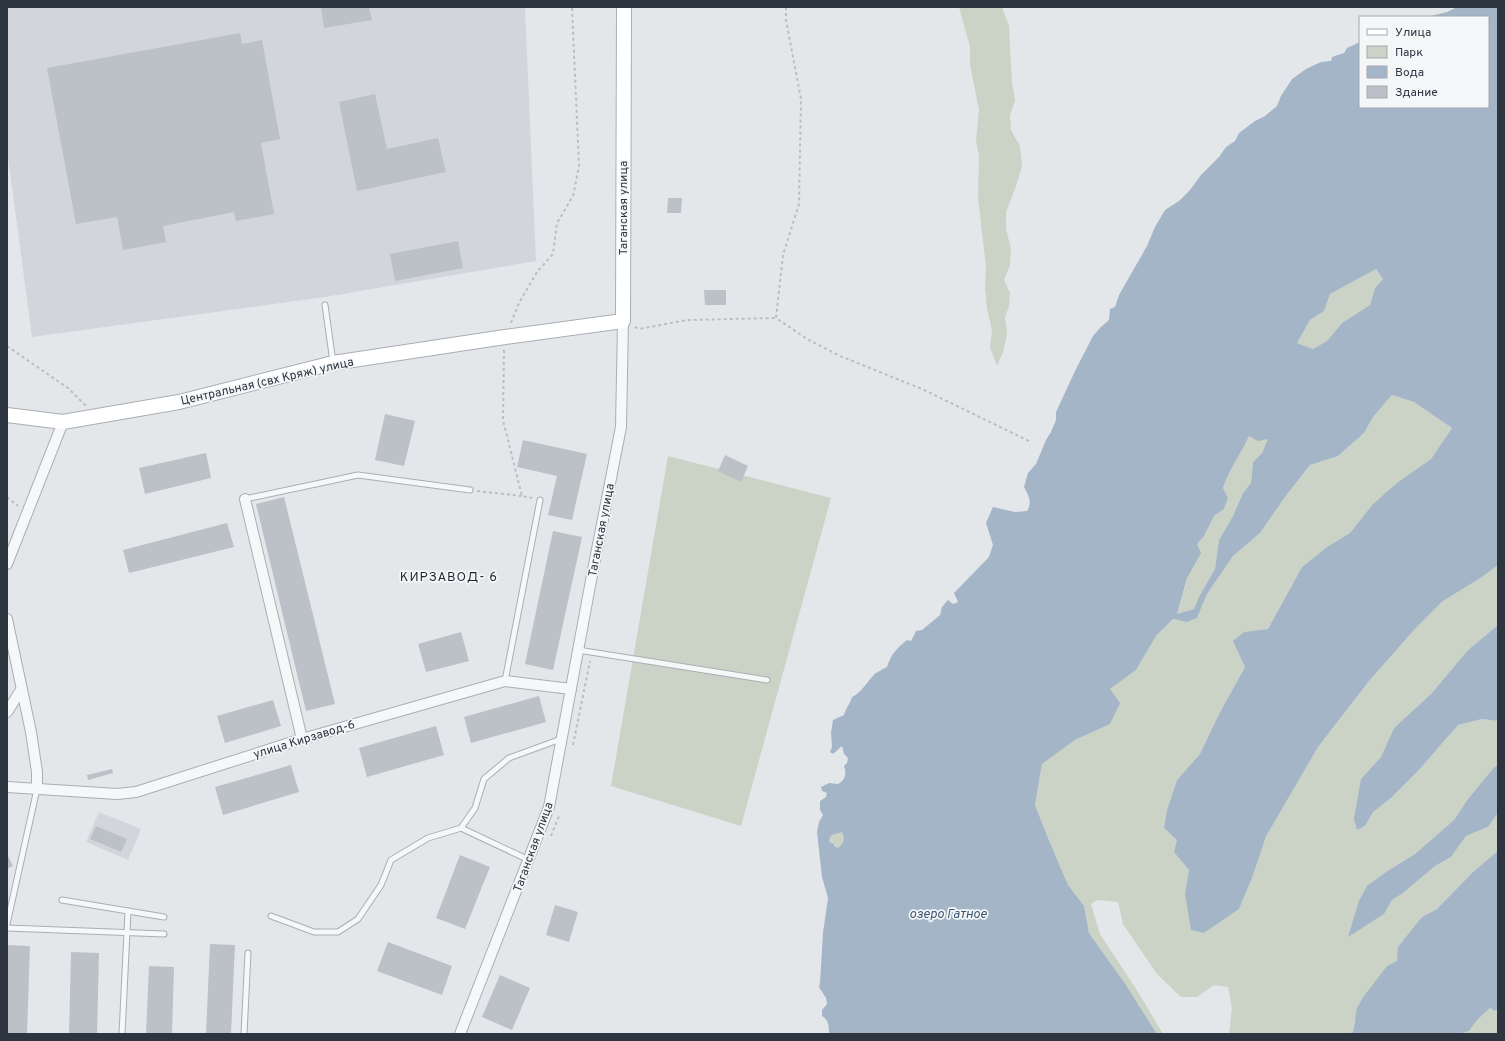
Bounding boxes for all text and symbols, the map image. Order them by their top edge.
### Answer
legend [1359,16,1489,108]
text: Улица [1395,25,1431,41]
text: Парк [1395,45,1423,61]
text: Вода [1395,65,1424,81]
text: Здание [1395,85,1438,101]
street label: Таганская улица [616,161,632,255]
street label: Центральная (свх Кряж) улица [179,354,355,410]
street label: Таганская улица [585,482,619,578]
district label: КИРЗАВОД- 6 [400,570,498,586]
street label: улица Кирзавод-6 [252,717,357,763]
street label: Таганская улица [510,800,558,895]
water label: озеро Гатное [909,907,987,923]

